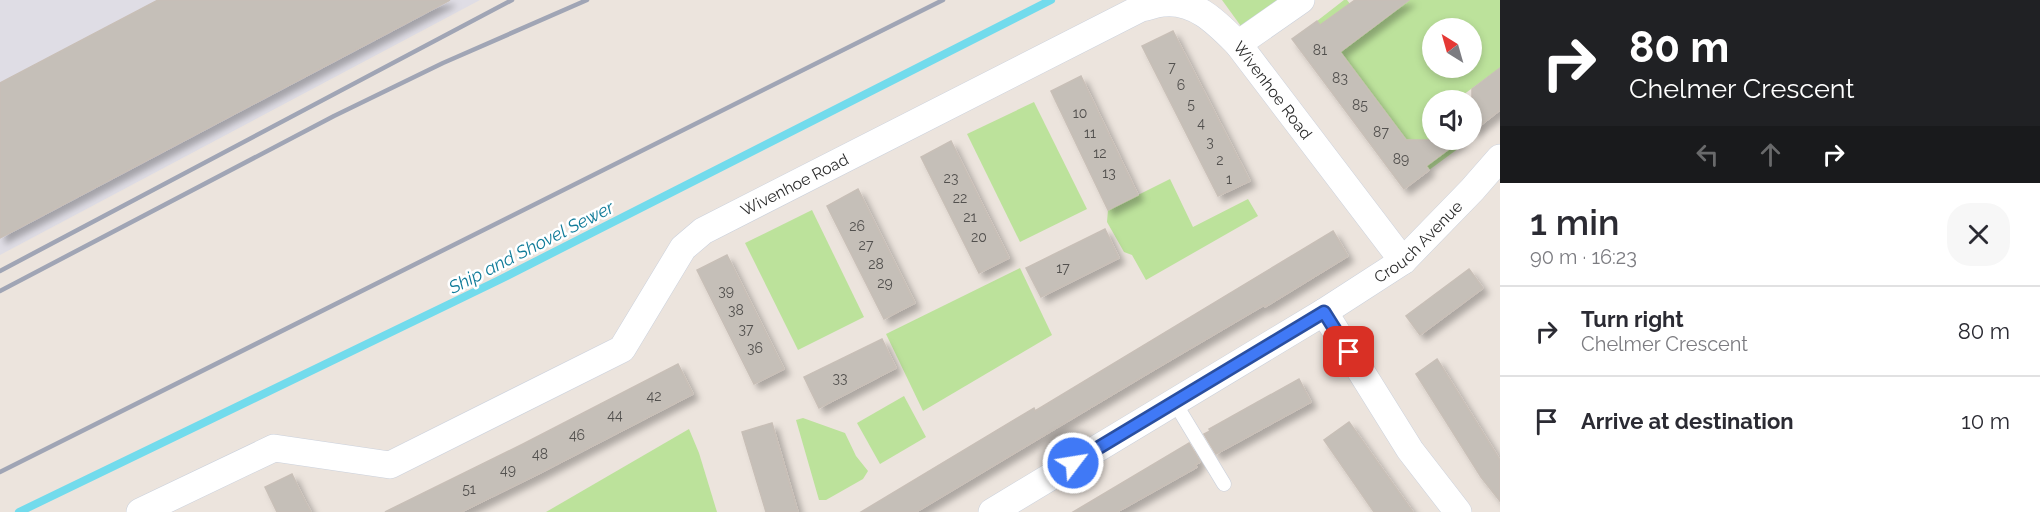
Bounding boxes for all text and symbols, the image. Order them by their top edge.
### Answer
north arrow [1422,18,1482,78]
map controls [1422,18,1482,150]
text: 80 m [1629,23,1729,72]
icon: right [1530,24,1608,102]
street label: Wivenhoe Road [1230,37,1316,143]
house number: 81 [1313,42,1327,58]
house number: 7 [1168,59,1176,75]
house number: 83 [1332,70,1348,86]
text: Chelmer Crescent [1629,73,1855,104]
house number: 6 [1177,77,1185,93]
button: sound [1422,90,1482,150]
house number: 5 [1187,96,1195,112]
house number: 85 [1352,97,1368,113]
house number: 10 [1073,105,1087,121]
house number: 4 [1197,115,1205,131]
house number: 87 [1373,124,1389,140]
house number: 11 [1084,125,1096,141]
house number: 3 [1206,134,1214,150]
icon: left [1691,138,1724,171]
icon: ahead [1754,138,1787,171]
icon: right [1817,138,1850,171]
house number: 12 [1093,145,1107,161]
street label: Wivenhoe Road [738,149,851,220]
house number: 89 [1393,151,1409,167]
house number: 2 [1216,152,1224,168]
house number: 13 [1102,165,1116,181]
house number: 23 [944,170,958,186]
house number: 1 [1226,171,1232,187]
house number: 22 [953,190,967,206]
water label: Ship and Shovel Sewer [444,196,618,298]
street label: Crouch Avenue [1370,197,1466,287]
text: 1 min [1530,201,1619,243]
button: close [1947,203,2010,266]
house number: 21 [963,209,977,225]
house number: 26 [849,218,865,234]
house number: 20 [971,229,987,245]
house number: 27 [859,237,874,253]
text: 90 m · 16:23 [1530,245,1637,269]
house number: 28 [868,256,884,272]
house number: 17 [1056,260,1070,276]
house number: 29 [877,275,893,291]
house number: 39 [718,283,734,299]
house number: 38 [728,302,744,318]
text: Turn right [1581,306,1684,332]
icon: right [1530,315,1563,348]
text: 80 m [1958,318,2010,344]
house number: 37 [739,321,754,337]
pin [1323,326,1374,377]
text: Chelmer Crescent [1581,332,1748,356]
icon: arrive [1332,335,1365,368]
house number: 36 [747,340,763,356]
house number: 33 [833,370,847,386]
house number: 42 [647,388,661,404]
icon: arrive [1530,405,1563,438]
house number: 44 [607,407,623,423]
text: Arrive at destination [1581,408,1794,434]
text: 10 m [1961,408,2010,434]
house number: 46 [569,427,585,443]
position arrow [1041,431,1105,495]
house number: 48 [532,446,548,462]
house number: 49 [500,462,516,478]
house number: 51 [462,481,476,497]

